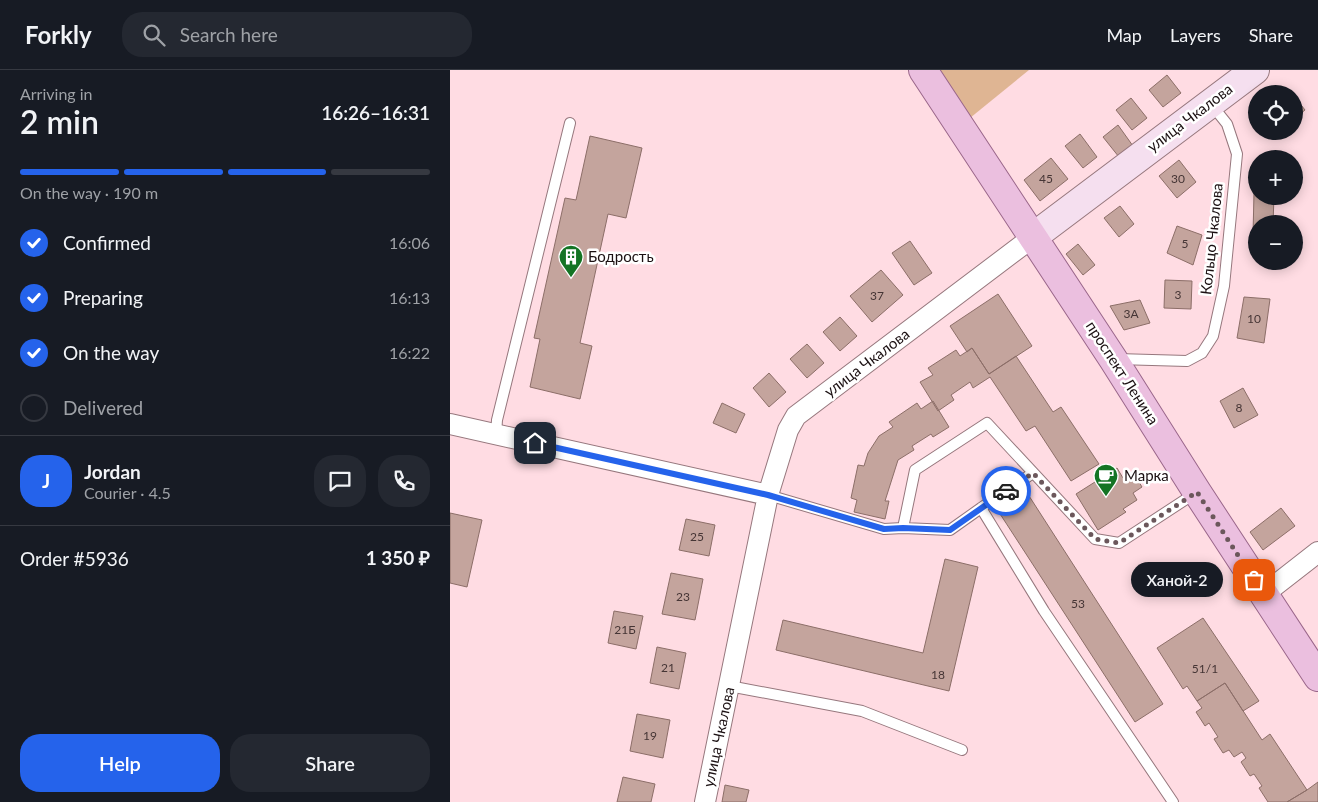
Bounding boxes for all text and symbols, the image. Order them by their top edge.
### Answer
search box [122,12,472,57]
text: Forkly [25,20,92,49]
icon: search [140,21,168,49]
text: Search here [180,23,278,46]
text: Map [1106,24,1142,46]
text: Layers [1170,24,1221,46]
text: Share [1249,24,1293,46]
street label: улица Чкалова [1143,79,1236,155]
text: Arriving in [20,84,93,103]
map controls [1248,85,1303,270]
button: locate [1248,85,1303,140]
text: 16:26–16:31 [321,101,430,124]
text: 2 min [20,102,99,141]
button: + [1248,150,1303,205]
house number: 45 [1039,171,1053,186]
house number: 30 [1171,171,1185,186]
street label: Кольцо Чкалова [1196,182,1226,296]
text: On the way · 190 m [20,183,158,202]
button: − [1248,215,1303,270]
icon: check [20,229,48,257]
text: Confirmed [63,231,151,254]
text: 16:06 [389,233,430,252]
house number: 5 [1182,236,1189,251]
building icon: Бодрость [558,244,584,278]
place label: Бодрость [588,247,654,265]
icon: check [20,284,48,312]
text: Preparing [63,286,143,309]
house number: 3 [1175,287,1182,302]
text: 16:13 [389,288,430,307]
house number: 37 [870,288,884,303]
house number: 3А [1123,306,1139,321]
house number: 10 [1247,311,1261,326]
street label: проспект Ленина [1083,317,1163,428]
street label: улица Чкалова [820,324,913,400]
icon: check [20,339,48,367]
text: On the way [63,341,159,364]
text: 16:22 [389,343,430,362]
text: Delivered [63,396,143,419]
house number: 8 [1236,400,1243,415]
pin [514,422,556,464]
icon: home [521,429,549,457]
button: chat [314,455,366,507]
button: phone [378,455,430,507]
text: Jordan [84,460,141,483]
cafe icon: Марка [1093,463,1119,497]
courier [981,466,1031,516]
place label: Марка [1124,466,1169,484]
text: J [42,469,50,492]
icon: car [992,477,1020,505]
text: Courier · 4.5 [84,483,171,502]
house number: 25 [690,529,704,544]
text: 1 350 ₽ [366,546,430,569]
text: Order #5936 [20,547,129,570]
pin [1233,559,1275,601]
callout: Ханой-2 [1132,562,1224,598]
icon: bag [1240,566,1268,594]
text: Ханой-2 [1146,570,1208,589]
house number: 23 [676,589,690,604]
house number: 53 [1071,596,1085,611]
house number: 21Б [614,622,636,637]
house number: 21 [661,660,675,675]
house number: 51/1 [1192,661,1218,676]
house number: 18 [931,667,945,682]
street label: улица Чкалова [699,685,737,789]
house number: 19 [643,728,657,743]
button: Help [20,734,220,792]
button: Share [230,734,430,792]

